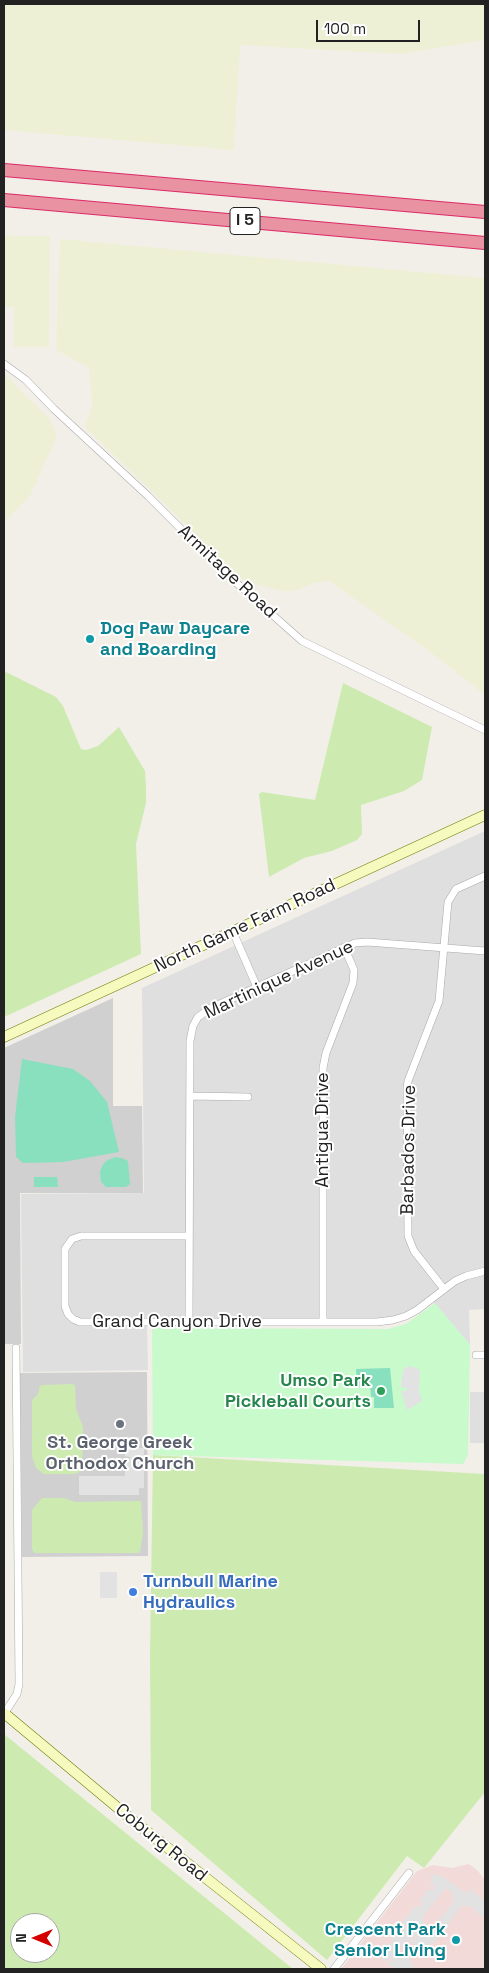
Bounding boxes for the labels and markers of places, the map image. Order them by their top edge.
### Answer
place label: Dog Paw Daycare and Boarding [100,618,250,660]
marker: Dog Paw Daycare and Boarding [84,633,96,645]
place label: Umso Park Pickleball Courts [225,1370,371,1412]
marker: Umso Park Pickleball Courts [375,1385,387,1397]
marker: St. George Greek Orthodox Church [114,1418,126,1430]
place label: St. George Greek Orthodox Church [46,1432,194,1475]
place label: Turnbull Marine Hydraulics [143,1571,278,1614]
marker: Turnbull Marine Hydraulics [127,1586,139,1598]
place label: Crescent Park Senior Living [325,1919,446,1962]
marker: Crescent Park Senior Living [450,1934,462,1946]

